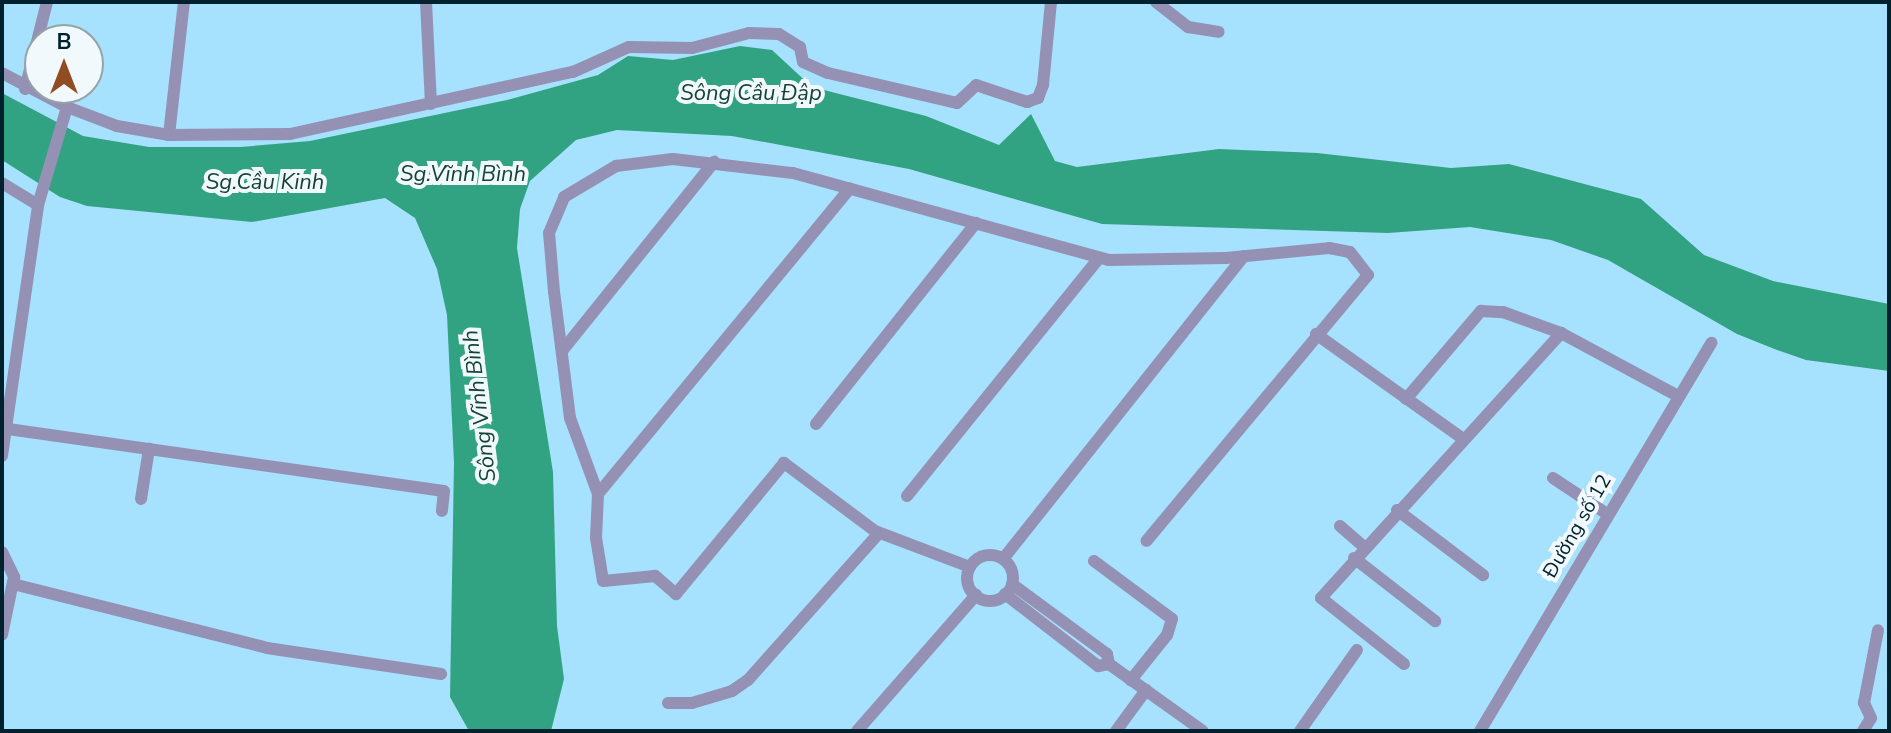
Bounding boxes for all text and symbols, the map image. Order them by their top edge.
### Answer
north arrow [24,24,104,104]
text: B [56,27,72,57]
water label: Sông Cầu Đập [680,81,822,107]
water label: Sg.Vĩnh Bình [400,162,526,188]
water label: Sg.Cầu Kinh [206,170,324,196]
water label: Sông Vĩnh Bình [458,329,502,483]
street label: Đường số 12 [1538,470,1616,582]

